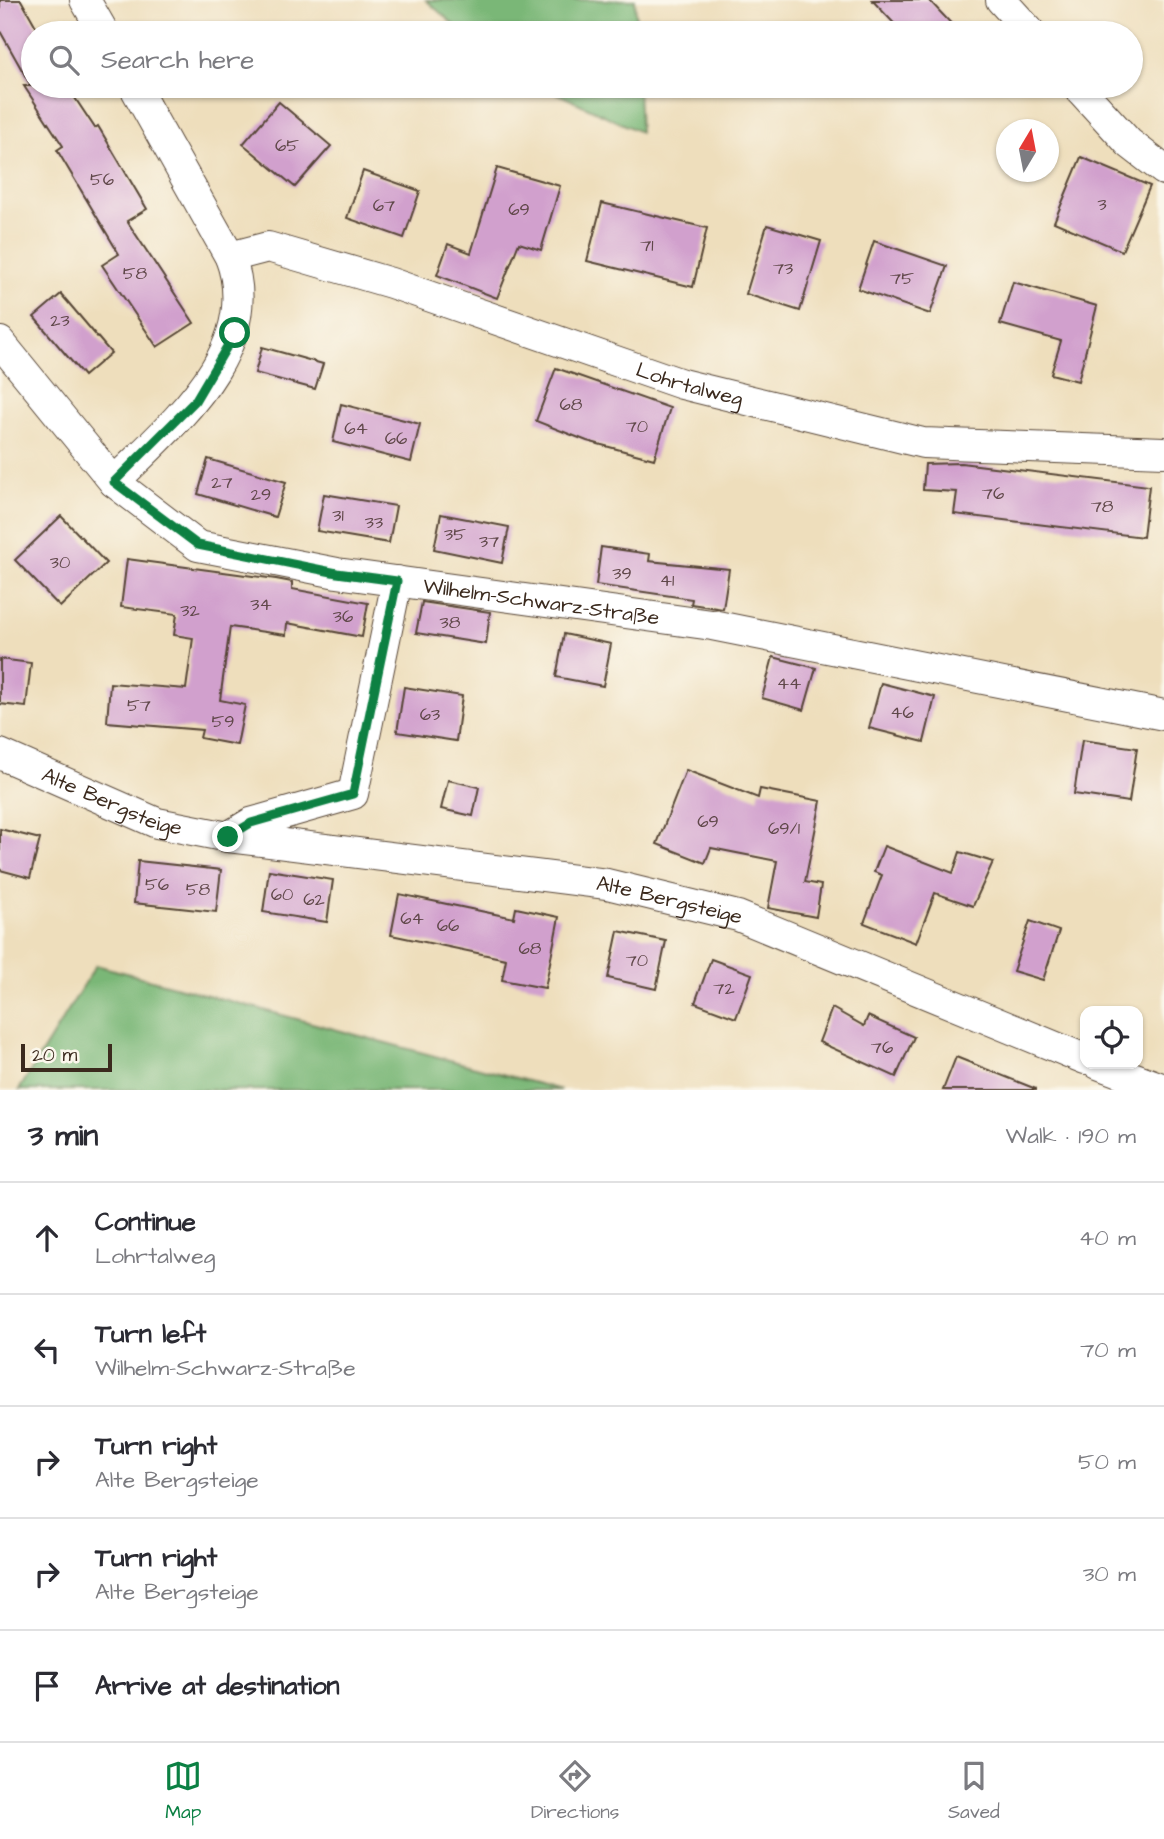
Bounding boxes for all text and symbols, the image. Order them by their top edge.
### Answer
search box [21,21,1143,98]
icon: search [45,41,83,79]
text: Search here [101,42,254,78]
north arrow [996,119,1059,182]
house number: 65 [275,133,299,158]
house number: 56 [90,167,114,192]
house number: 3 [1097,192,1107,217]
house number: 67 [373,193,395,218]
house number: 69 [508,197,530,222]
house number: 71 [640,233,654,258]
house number: 73 [773,256,793,281]
house number: 58 [123,261,148,286]
house number: 75 [890,266,914,291]
house number: 23 [50,308,70,333]
route start [219,317,250,348]
street label: Lohrtalweg [632,355,746,415]
house number: 68 [560,392,583,417]
house number: 70 [626,414,648,439]
house number: 64 [344,416,368,441]
house number: 66 [385,426,407,451]
house number: 27 [211,470,233,495]
house number: 76 [982,481,1004,506]
house number: 29 [251,482,271,507]
house number: 78 [1091,494,1114,519]
house number: 31 [332,503,344,528]
house number: 33 [365,510,383,535]
house number: 35 [444,522,466,547]
house number: 37 [479,529,499,554]
house number: 30 [50,550,70,575]
house number: 39 [612,561,632,586]
house number: 41 [660,568,674,593]
street label: Wilhelm-Schwarz-Straße [421,571,661,633]
house number: 34 [250,592,272,617]
house number: 32 [180,598,200,623]
house number: 36 [333,604,353,629]
house number: 38 [440,610,461,635]
house number: 44 [777,671,801,696]
house number: 57 [127,693,151,718]
house number: 46 [890,700,914,725]
house number: 63 [420,702,440,727]
house number: 59 [212,709,235,734]
street label: Alte Bergsteige [37,760,185,843]
house number: 69 [697,809,719,834]
house number: 69/1 [768,816,800,841]
route end [212,821,243,852]
street label: Alte Bergsteige [595,869,745,932]
house number: 56 [145,872,169,897]
house number: 58 [186,877,211,902]
house number: 60 [271,882,293,907]
house number: 62 [303,887,325,912]
house number: 64 [400,906,424,931]
house number: 66 [437,913,459,938]
house number: 68 [519,936,542,961]
house number: 70 [626,948,648,973]
house number: 72 [713,976,735,1001]
map controls [1080,1006,1143,1069]
button: locate [1080,1006,1143,1069]
house number: 76 [871,1035,893,1060]
scale bar [21,1041,112,1073]
text: 20 m [32,1042,77,1069]
text: 3 min [28,1115,98,1157]
text: Walk · 190 m [1006,1120,1136,1152]
text: Continue [95,1204,196,1240]
icon: ahead [28,1219,66,1257]
text: 40 m [1079,1222,1136,1254]
text: Lohrtalweg [95,1240,215,1272]
text: Turn left [95,1316,206,1352]
icon: left [28,1331,66,1369]
text: 70 m [1080,1334,1136,1366]
text: Wilhelm-Schwarz-Straße [95,1352,356,1384]
text: Turn right [95,1428,217,1464]
icon: right [28,1443,66,1481]
text: 50 m [1078,1446,1136,1478]
text: Alte Bergsteige [95,1464,259,1496]
text: Turn right [95,1540,217,1576]
icon: right [28,1555,66,1593]
text: 30 m [1083,1558,1136,1590]
text: Alte Bergsteige [95,1576,259,1608]
icon: arrive [28,1667,66,1705]
text: Arrive at destination [95,1668,340,1704]
tab: Map [164,1757,202,1826]
tab: Directions [531,1757,619,1826]
tab: Saved [948,1757,1000,1826]

